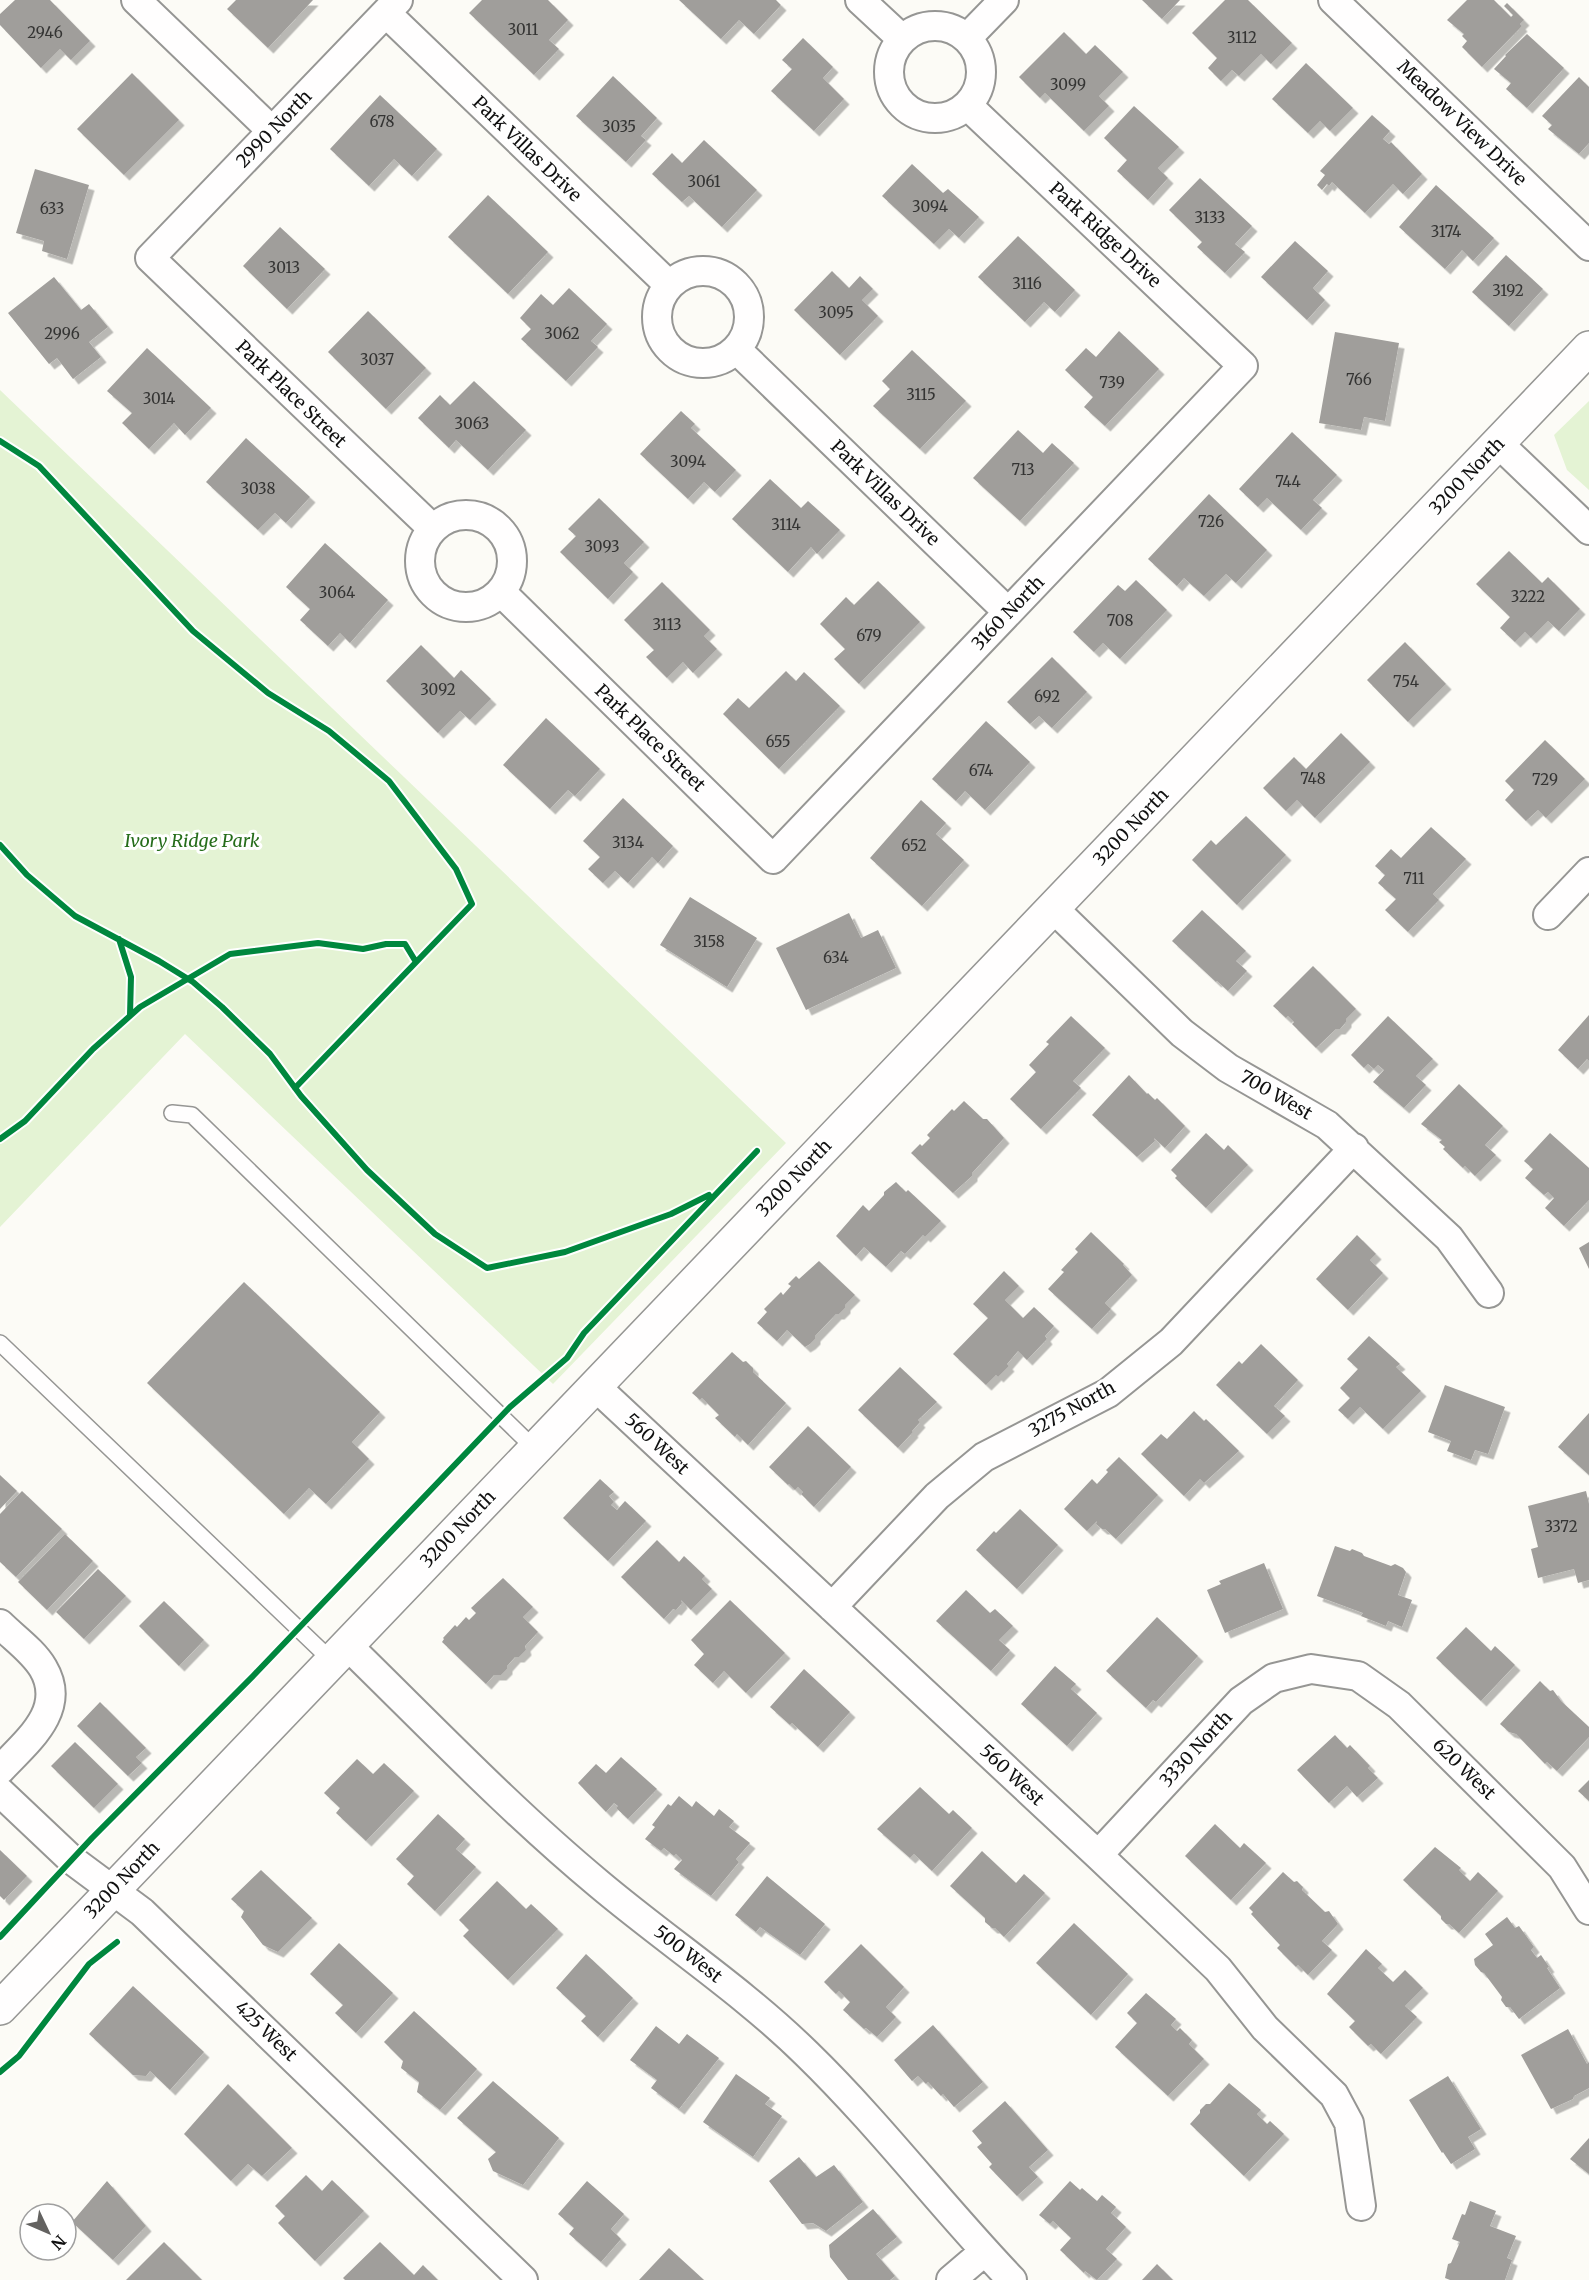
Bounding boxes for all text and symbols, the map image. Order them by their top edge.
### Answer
house number: 3011 [508,20,539,39]
house number: 2946 [27,23,63,42]
house number: 3112 [1227,28,1257,47]
street label: Meadow View Drive [1393,55,1532,190]
house number: 3099 [1050,75,1086,94]
street label: 2990 North [231,85,316,172]
street label: Park Villas Drive [468,91,587,206]
house number: 678 [370,112,395,131]
house number: 3035 [602,117,636,136]
house number: 3061 [688,172,721,191]
street label: Park Ridge Drive [1045,177,1166,292]
house number: 3094 [912,197,948,216]
house number: 633 [40,199,64,218]
house number: 3133 [1195,208,1225,227]
house number: 3174 [1431,222,1461,241]
house number: 3013 [268,258,300,277]
house number: 3116 [1012,274,1042,293]
house number: 3192 [1492,281,1524,300]
house number: 3095 [818,303,854,322]
house number: 2996 [44,324,80,343]
house number: 3062 [544,324,580,343]
street label: Park Place Street [231,335,351,452]
house number: 3037 [360,350,394,369]
house number: 766 [1346,370,1372,389]
house number: 739 [1099,373,1125,392]
house number: 3115 [906,385,936,404]
house number: 3014 [143,389,175,408]
house number: 3063 [455,414,489,433]
street label: 3200 North [1424,432,1509,519]
street label: Park Villas Drive [826,435,945,550]
house number: 3094 [670,452,706,471]
house number: 713 [1011,460,1035,479]
house number: 744 [1275,472,1301,491]
house number: 3038 [241,479,275,498]
house number: 726 [1198,512,1224,531]
house number: 3114 [771,515,801,534]
house number: 3093 [584,537,620,556]
street label: 3160 North [966,571,1049,655]
house number: 3064 [319,583,355,602]
house number: 3222 [1511,587,1545,606]
house number: 708 [1107,611,1133,630]
house number: 3113 [652,615,682,634]
house number: 679 [856,626,882,645]
house number: 754 [1393,672,1419,691]
street label: Park Place Street [590,679,710,796]
house number: 3092 [420,680,456,699]
house number: 692 [1034,687,1060,706]
house number: 655 [765,732,791,751]
house number: 674 [969,761,993,780]
house number: 748 [1300,769,1326,788]
house number: 729 [1532,770,1558,789]
street label: 3200 North [1088,783,1173,870]
park label: Ivory Ridge Park [124,829,260,852]
house number: 3134 [612,833,644,852]
house number: 652 [901,836,927,855]
house number: 711 [1403,869,1425,888]
house number: 3158 [693,932,725,951]
house number: 634 [823,948,849,967]
street label: 700 West [1236,1065,1317,1125]
street label: 3200 North [751,1134,836,1221]
street label: 3275 North [1024,1375,1119,1442]
street label: 560 West [620,1408,694,1479]
street label: 3200 North [415,1485,500,1572]
house number: 3372 [1544,1517,1578,1536]
street label: 3330 North [1154,1706,1237,1792]
street label: 620 West [1428,1733,1501,1804]
street label: 560 West [975,1739,1049,1810]
street label: 3200 North [79,1836,164,1923]
street label: 500 West [650,1920,727,1987]
street label: 425 West [230,1995,302,2066]
north arrow [18,2202,78,2262]
text: N [47,2231,70,2254]

